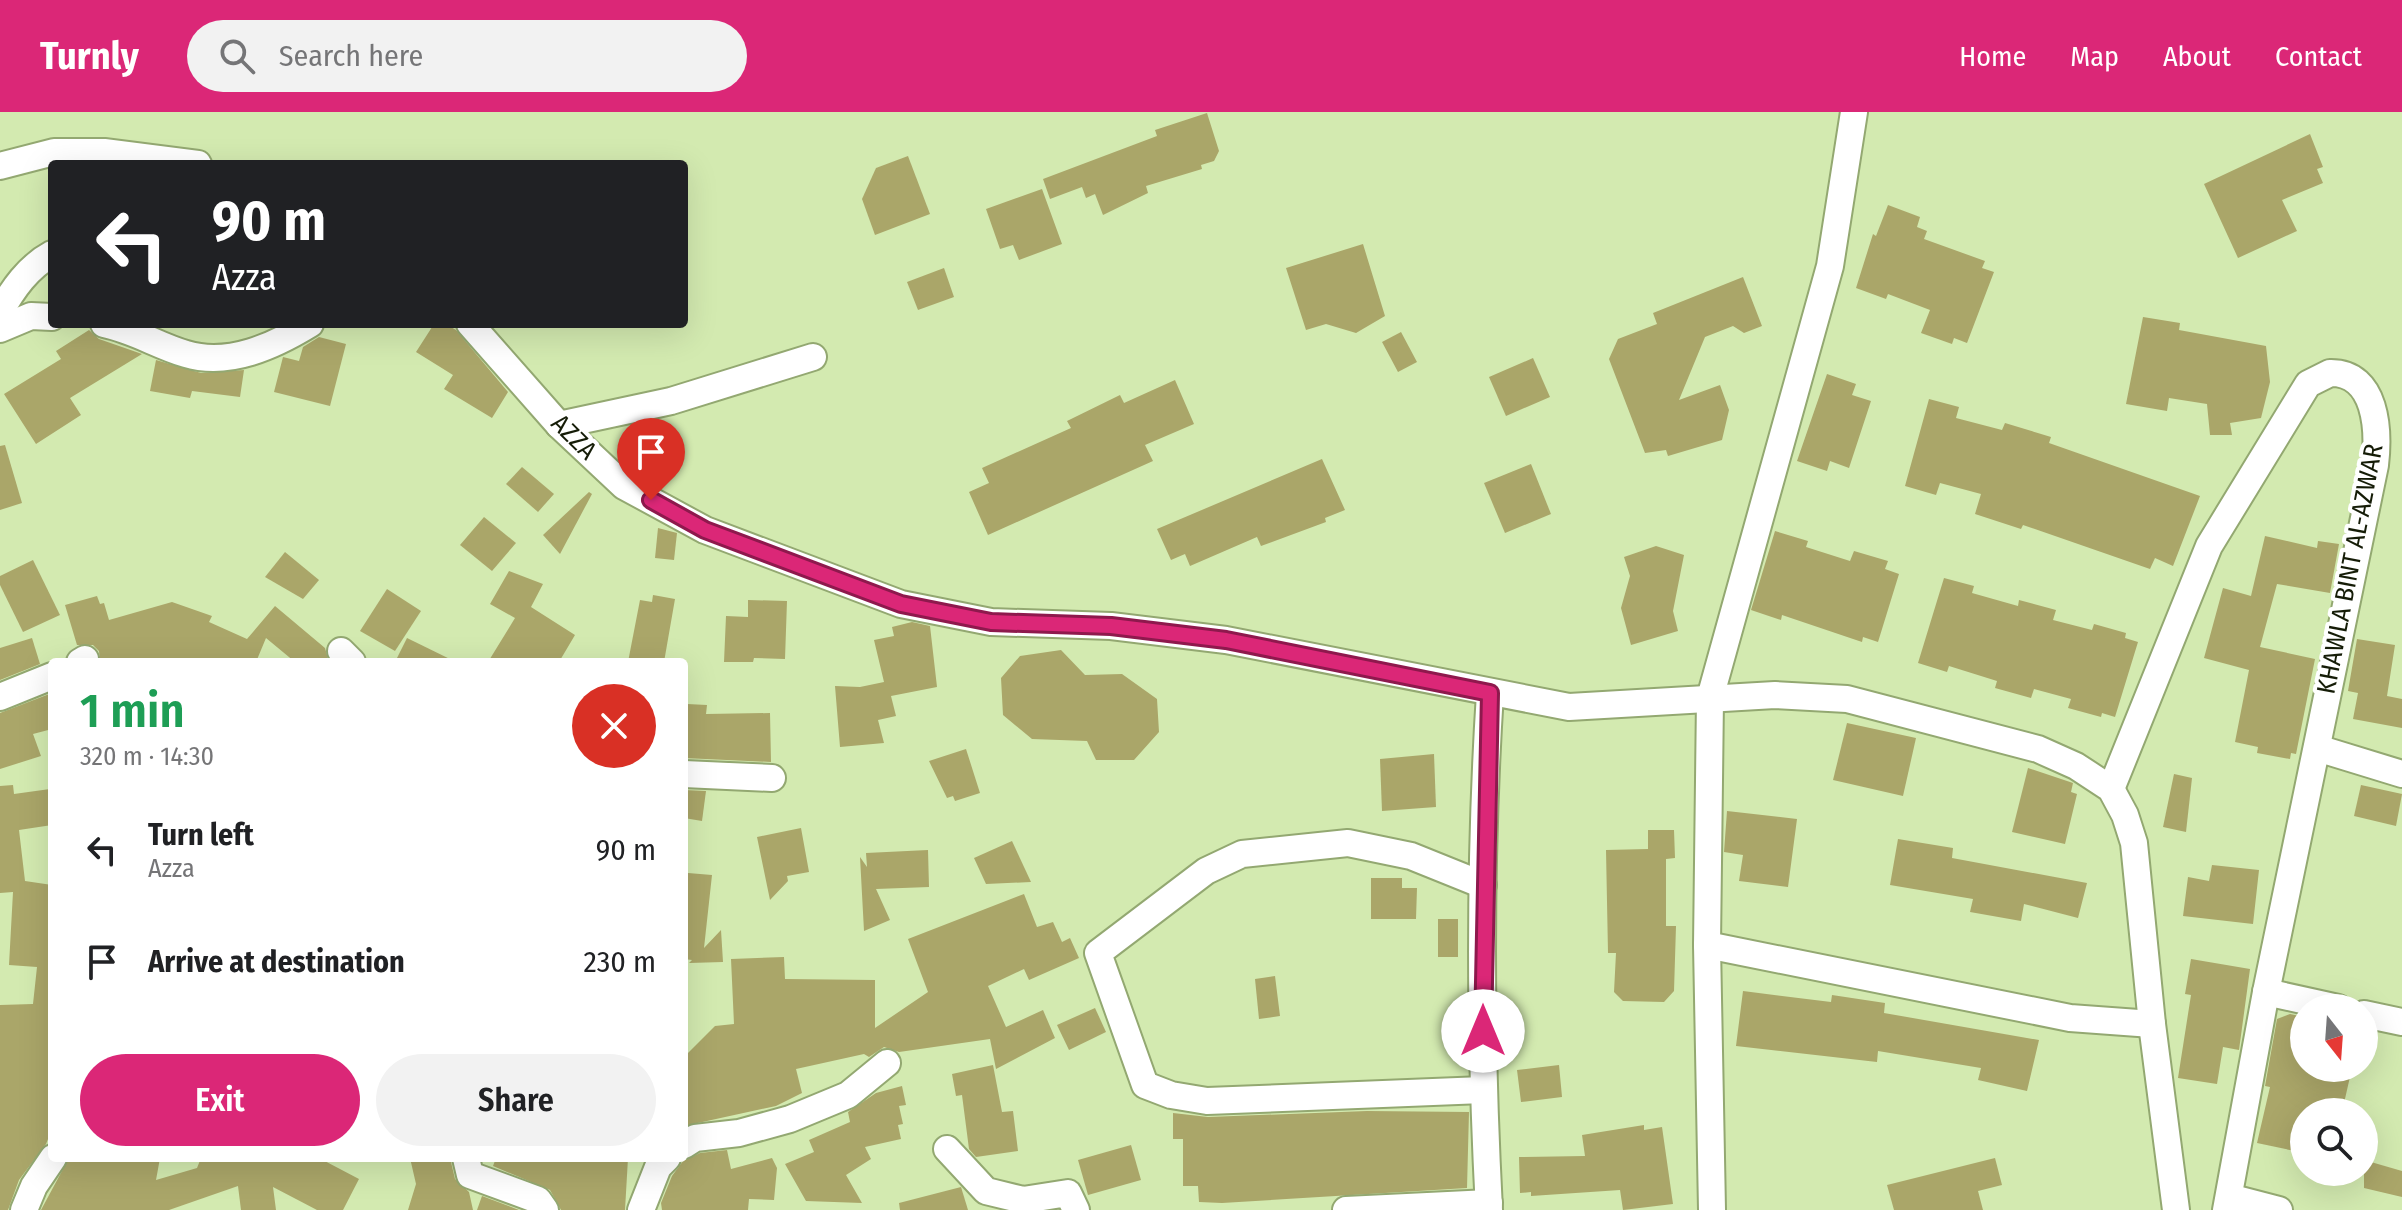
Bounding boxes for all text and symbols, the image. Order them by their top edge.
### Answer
search box [187,20,747,92]
text: Turnly [40,33,139,79]
icon: search [215,34,259,78]
text: Search here [279,38,423,74]
text: Home [1959,40,2026,73]
text: Map [2070,40,2119,73]
text: About [2163,40,2231,73]
text: Contact [2275,40,2362,73]
text: 90 m [212,188,326,255]
icon: left [80,192,184,296]
text: Azza [212,256,277,300]
street label: AZZA [545,408,603,466]
pin [617,418,685,500]
icon: arrive [629,430,673,474]
street label: KHAWLA BINT AL-AZWAR [2311,441,2389,697]
text: 1 min [80,682,185,740]
button: close [572,684,656,768]
text: 320 m · 14:30 [80,741,214,772]
text: Turn left [148,817,254,853]
icon: left [80,828,124,872]
text: 90 m [596,832,656,868]
text: Azza [148,853,195,884]
icon: arrive [80,940,124,984]
text: Arrive at destination [148,944,405,980]
text: 230 m [584,944,656,980]
position arrow [1441,989,1525,1073]
north arrow [2290,994,2378,1082]
map controls [2290,994,2378,1186]
button: Exit [80,1054,360,1146]
button: Share [376,1054,656,1146]
button: search [2290,1098,2378,1186]

